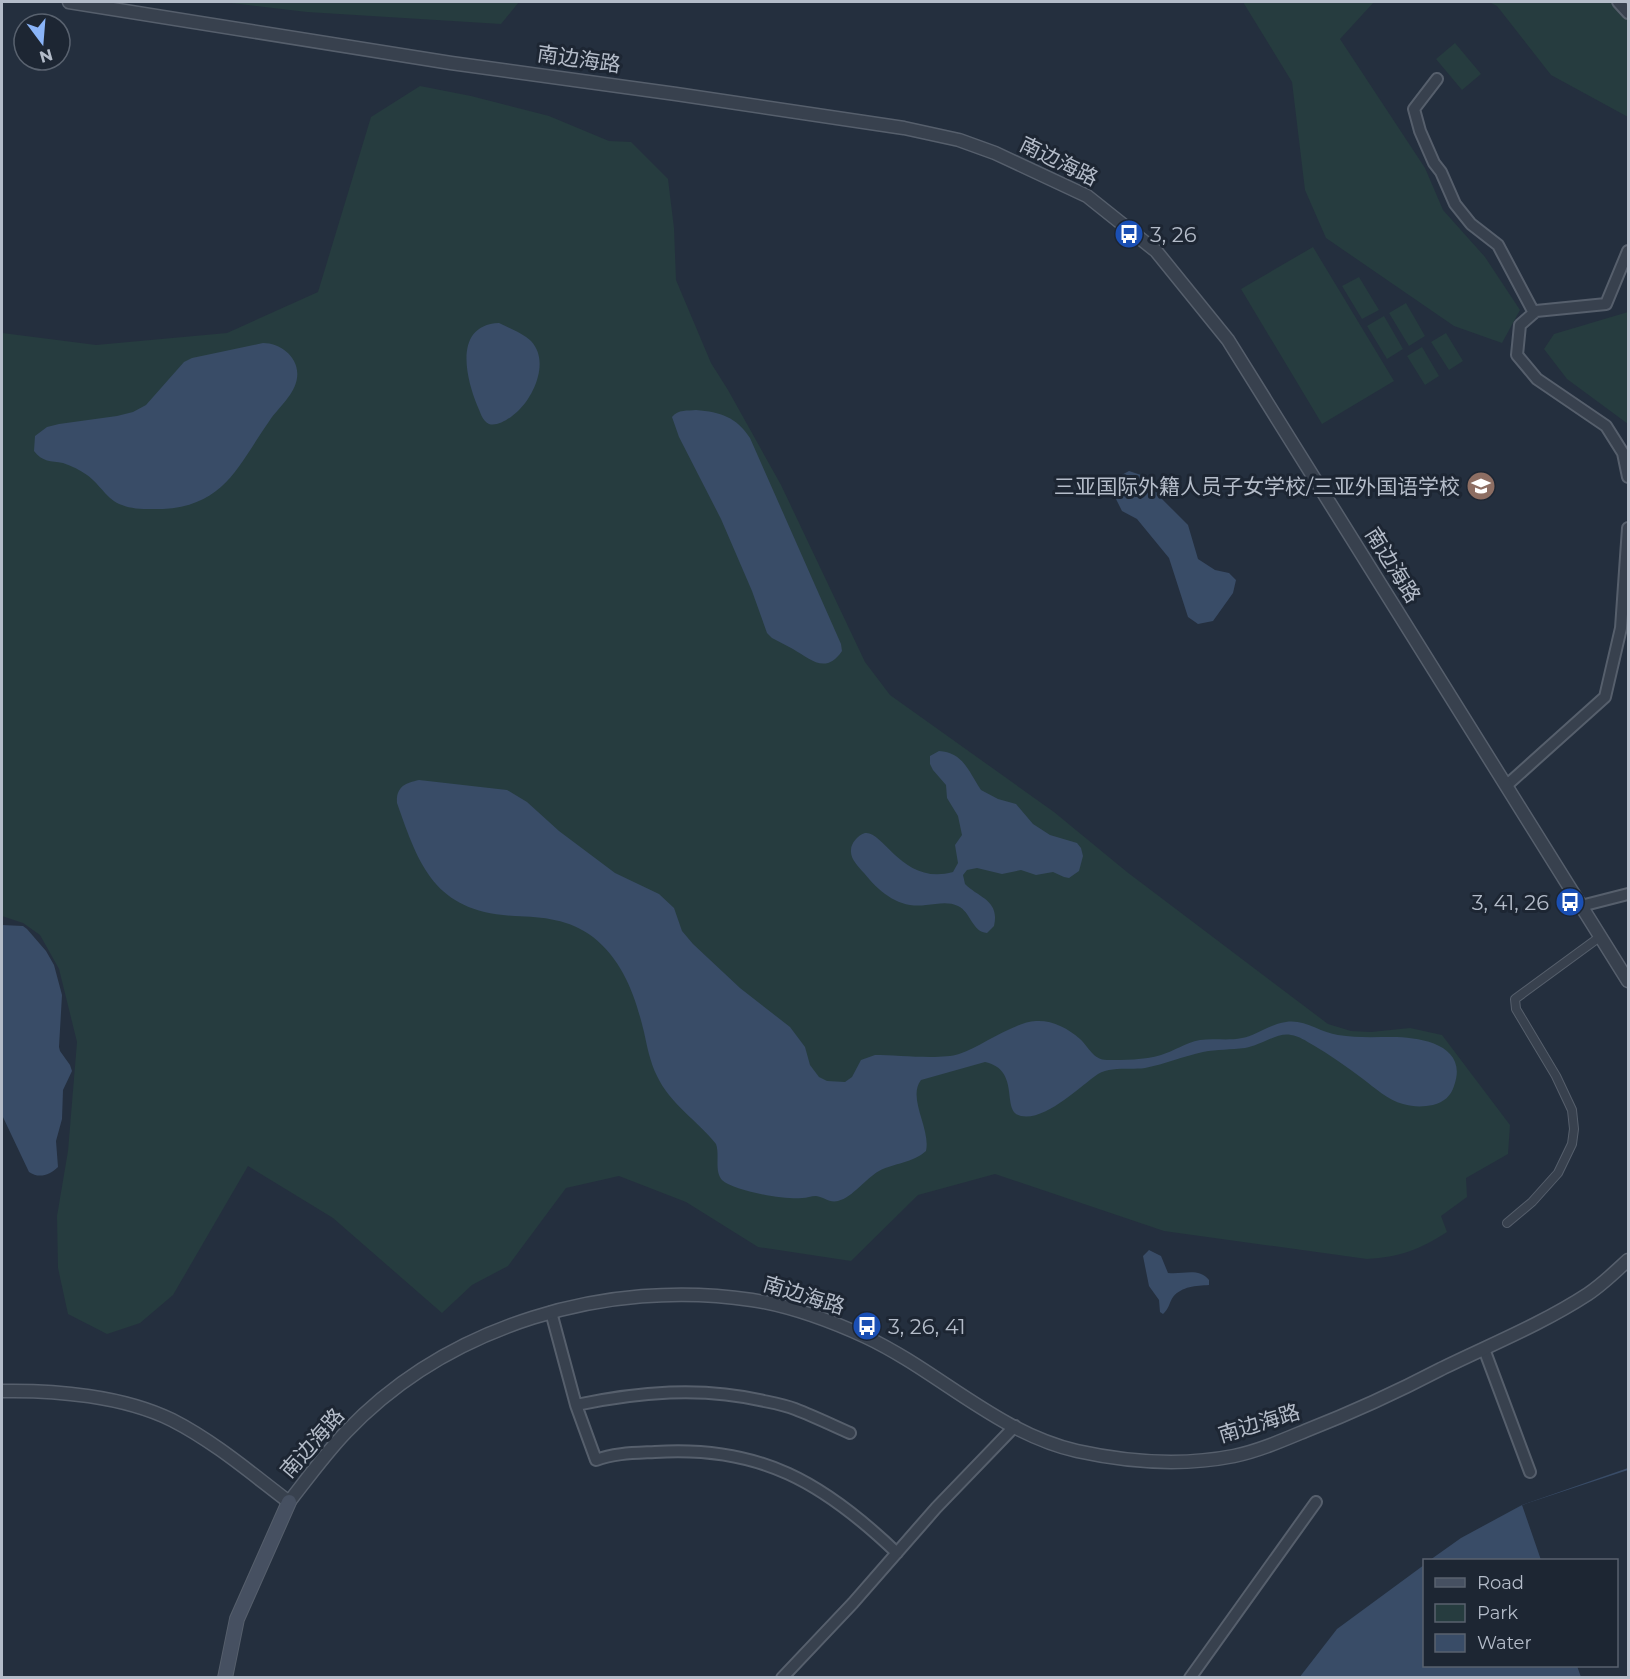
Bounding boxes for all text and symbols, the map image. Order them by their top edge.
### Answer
north arrow [12,12,72,72]
street label: 南边海路 [536,41,622,77]
text: N [37,45,55,67]
street label: 南边海路 [1016,131,1102,191]
bus stop icon: 3, 26 [1113,218,1145,250]
place label: 3, 26 [1150,222,1197,247]
school or university icon: 三亚国际外籍人员子女学校/三亚外国语学校 [1465,470,1497,502]
place label: 三亚国际外籍人员子女学校/三亚外国语学校 [1054,474,1460,499]
street label: 南边海路 [1360,523,1426,607]
bus stop icon: 3, 41, 26 [1554,886,1586,918]
place label: 3, 41, 26 [1472,890,1549,915]
street label: 南边海路 [760,1271,848,1319]
bus stop icon: 3, 26, 41 [851,1310,883,1342]
place label: 3, 26, 41 [888,1314,966,1339]
street label: 南边海路 [1215,1399,1303,1447]
street label: 南边海路 [275,1403,349,1483]
legend [1423,1559,1618,1667]
text: Road [1477,1572,1524,1594]
text: Park [1477,1602,1518,1624]
text: Water [1477,1632,1532,1654]

